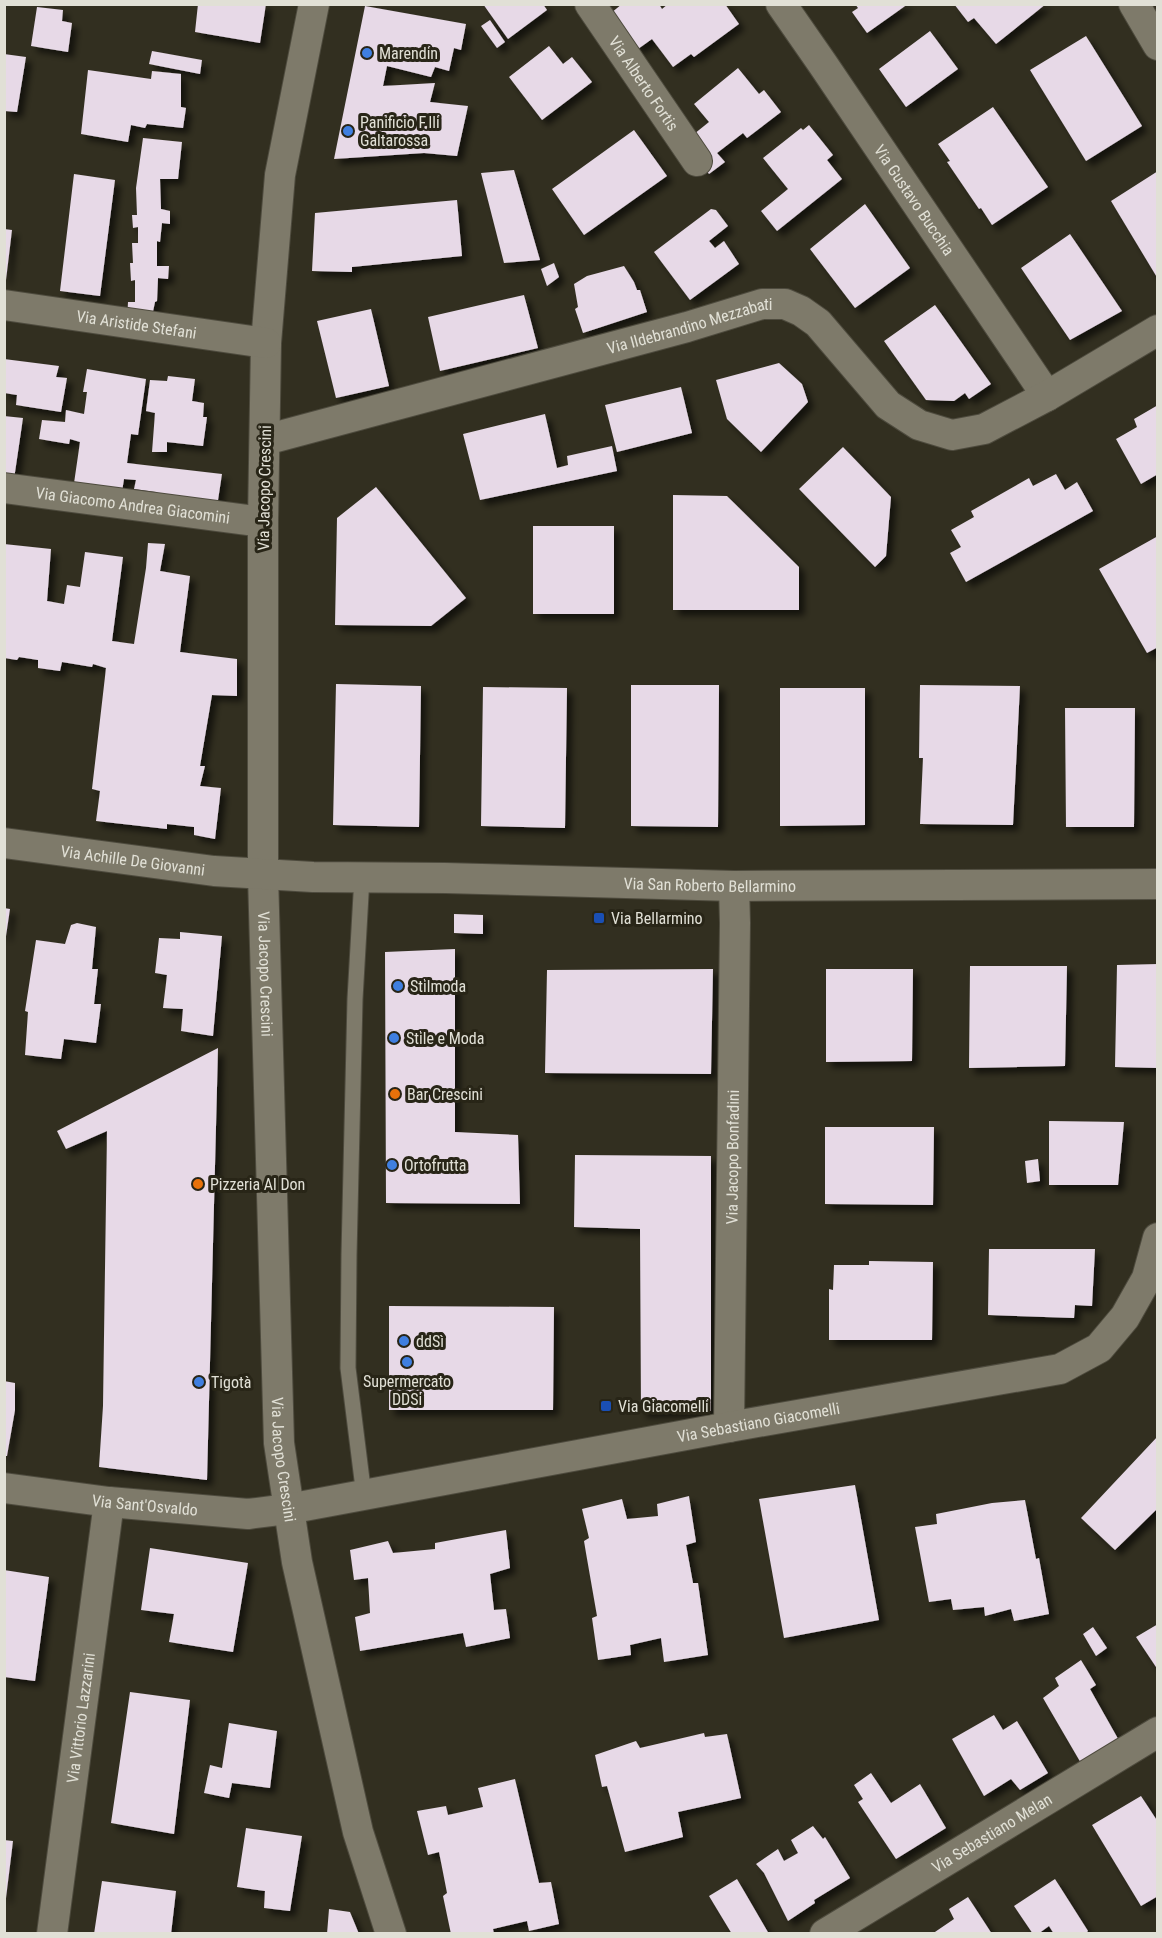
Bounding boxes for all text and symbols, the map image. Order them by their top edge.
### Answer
street label: Via Alberto Fortis [605,33,683,135]
place label: Marendin [379,44,438,63]
marker: Marendin [360,46,374,60]
place label: Panificio F.lli Galtarossa [360,113,440,150]
marker: Panificio F.lli Galtarossa [341,124,355,138]
street label: Via Gustavo Bucchia [870,141,958,259]
street label: Via Ildebrandino Mezzabati [605,295,772,358]
street label: Via Aristide Stefani [75,307,198,343]
street label: Via Jacopo Crescini [254,425,275,551]
street label: Via Giacomo Andrea Giacomini [35,483,231,528]
street label: Via Achille De Giovanni [59,842,206,880]
street label: Via San Roberto Bellarmino [623,874,796,896]
place label: Via Bellarmino [611,909,703,928]
street label: Via Jacopo Crescini [254,911,277,1037]
marker: Via Bellarmino [592,911,606,925]
place label: Stilmoda [410,977,466,996]
marker: Stilmoda [391,979,405,993]
place label: Stile e Moda [406,1029,484,1048]
marker: Stile e Moda [387,1031,401,1045]
place label: Bar Crescini [407,1085,483,1104]
marker: Bar Crescini [388,1087,402,1101]
street label: Via Jacopo Bonfadini [722,1090,743,1224]
place label: Ortofrutta [404,1156,466,1175]
marker: Ortofrutta [385,1158,399,1172]
place label: Pizzeria Al Don [210,1175,305,1194]
marker: Pizzeria Al Don [191,1177,205,1191]
place label: ddSì [416,1332,444,1351]
marker: ddSì [397,1334,411,1348]
marker: Supermercato DDSi [400,1355,414,1369]
place label: Supermercato DDSi [363,1372,451,1409]
place label: Tigotà [211,1373,251,1392]
marker: Tigotà [192,1375,206,1389]
street label: Via Jacopo Crescini [268,1397,300,1523]
place label: Via Giacomelli [618,1397,709,1416]
marker: Via Giacomelli [599,1399,613,1413]
street label: Via Sebastiano Giacomelli [675,1399,841,1446]
street label: Via Sant'Osvaldo [91,1491,199,1520]
street label: Via Vittorio Lazzarini [63,1652,99,1784]
street label: Via Sebastiano Melan [929,1790,1055,1877]

